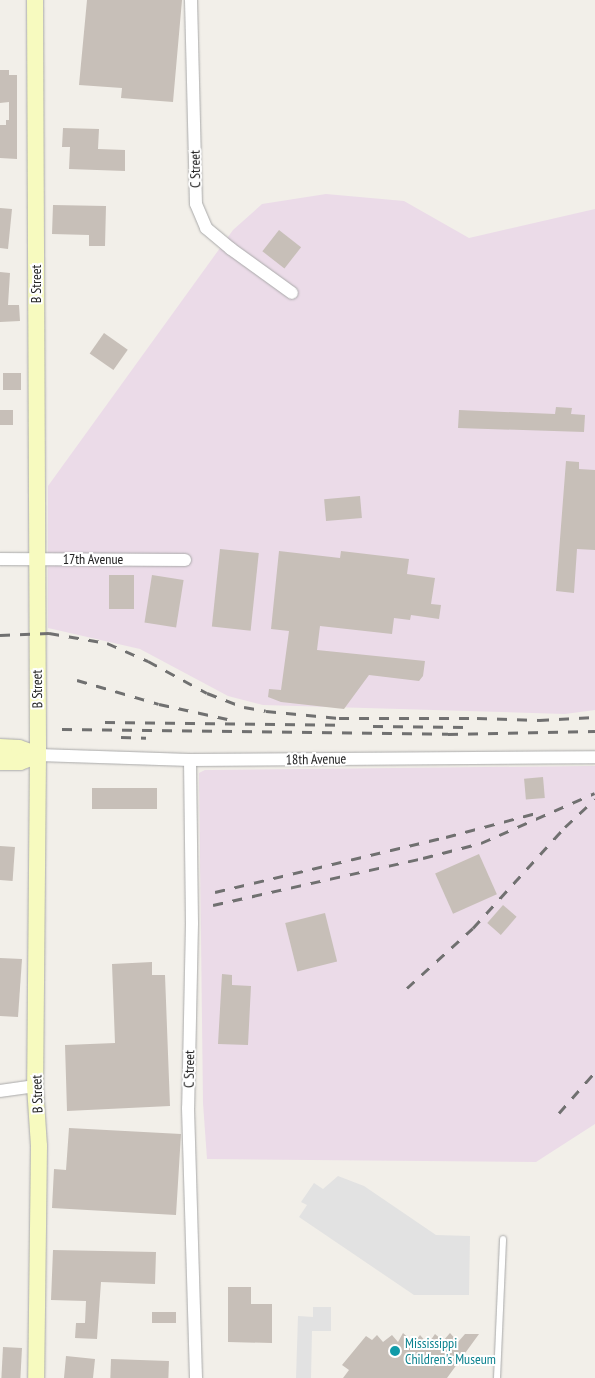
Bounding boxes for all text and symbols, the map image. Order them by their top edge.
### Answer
street label: C Street [186,150,204,188]
street label: B Street [28,265,44,303]
street label: 17th Avenue [63,551,123,567]
street label: B Street [28,670,46,708]
street label: 18th Avenue [285,750,347,768]
street label: C Street [180,1050,198,1088]
street label: B Street [28,1074,46,1114]
place label: Mississippi Children's Museum [405,1335,496,1368]
marker: Mississippi Children's Museum [389,1345,401,1357]

